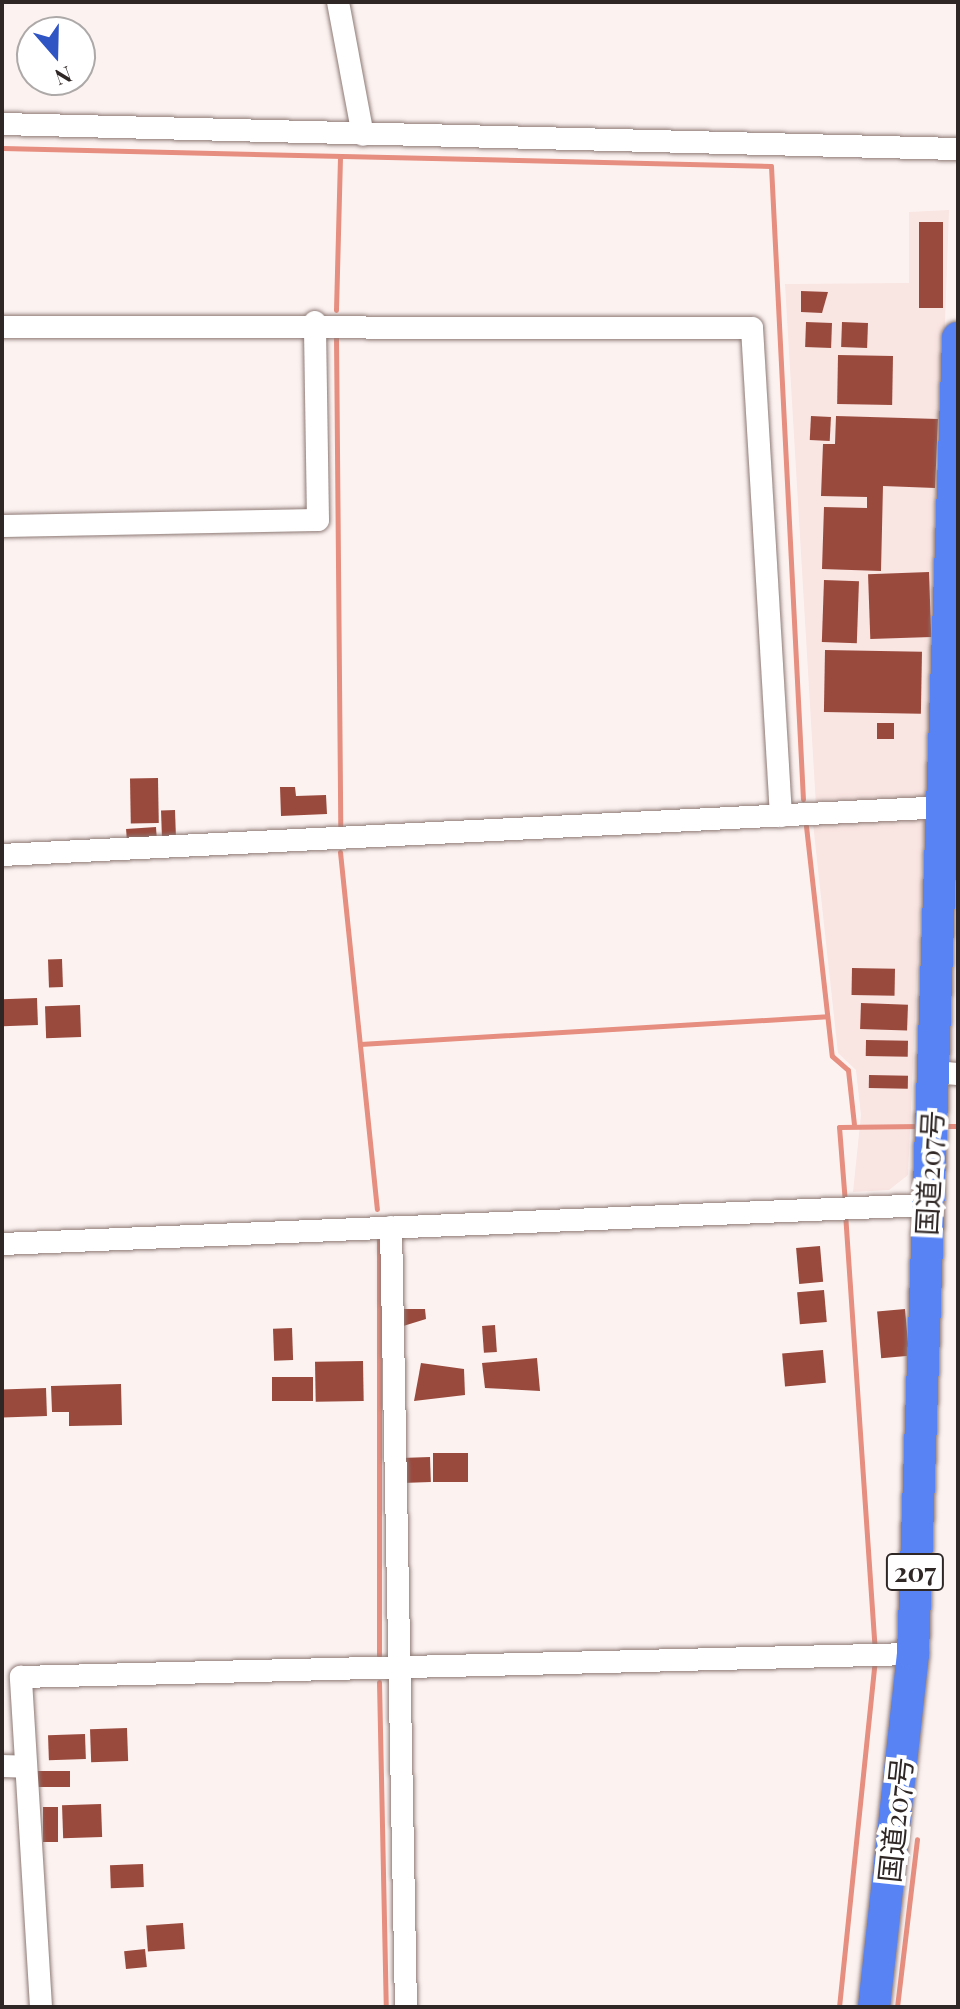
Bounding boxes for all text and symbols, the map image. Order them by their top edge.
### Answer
north arrow [16,16,96,96]
text: N [51,60,76,93]
street label: 国道207号 [909,1109,949,1237]
road number: 207 [885,1550,945,1594]
street label: 国道207号 [872,1756,918,1884]

